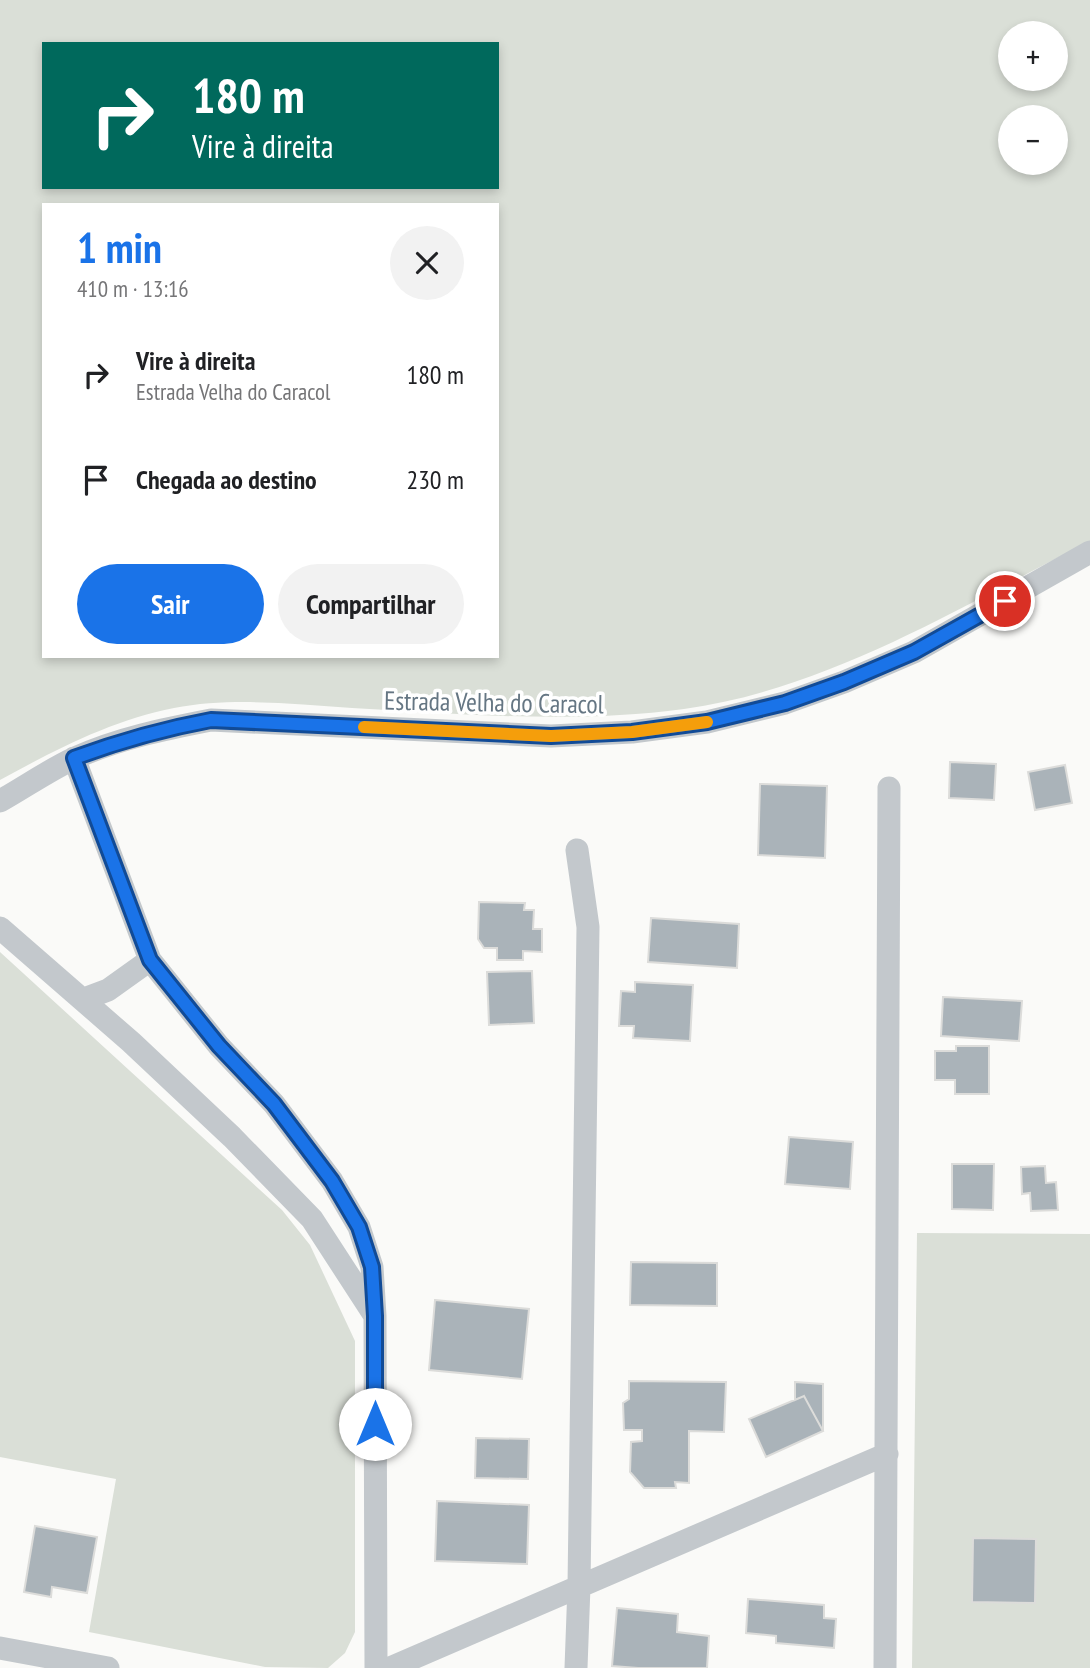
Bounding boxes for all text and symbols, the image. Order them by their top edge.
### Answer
map controls [998,21,1068,175]
button: + [998,21,1068,91]
text: 180 m [192,63,305,127]
icon: right [77,70,168,161]
button: − [998,105,1068,175]
text: Vire à direita [192,125,333,167]
text: 1 min [77,220,162,275]
button: close [390,226,464,300]
text: 410 m · 13:16 [77,274,189,303]
text: Vire à direita [136,344,255,377]
icon: right [77,356,115,394]
text: 180 m [406,358,464,391]
text: Estrada Velha do Caracol [136,377,330,406]
icon: arrive [77,461,115,499]
text: Chegada ao destino [136,463,317,496]
text: 230 m [406,463,464,496]
button: Sair [77,564,264,644]
button: Compartilhar [278,564,464,644]
pin [975,571,1035,631]
icon: arrive [986,582,1024,620]
street label: Estrada Velha do Caracol [384,684,604,720]
position arrow [338,1387,412,1461]

